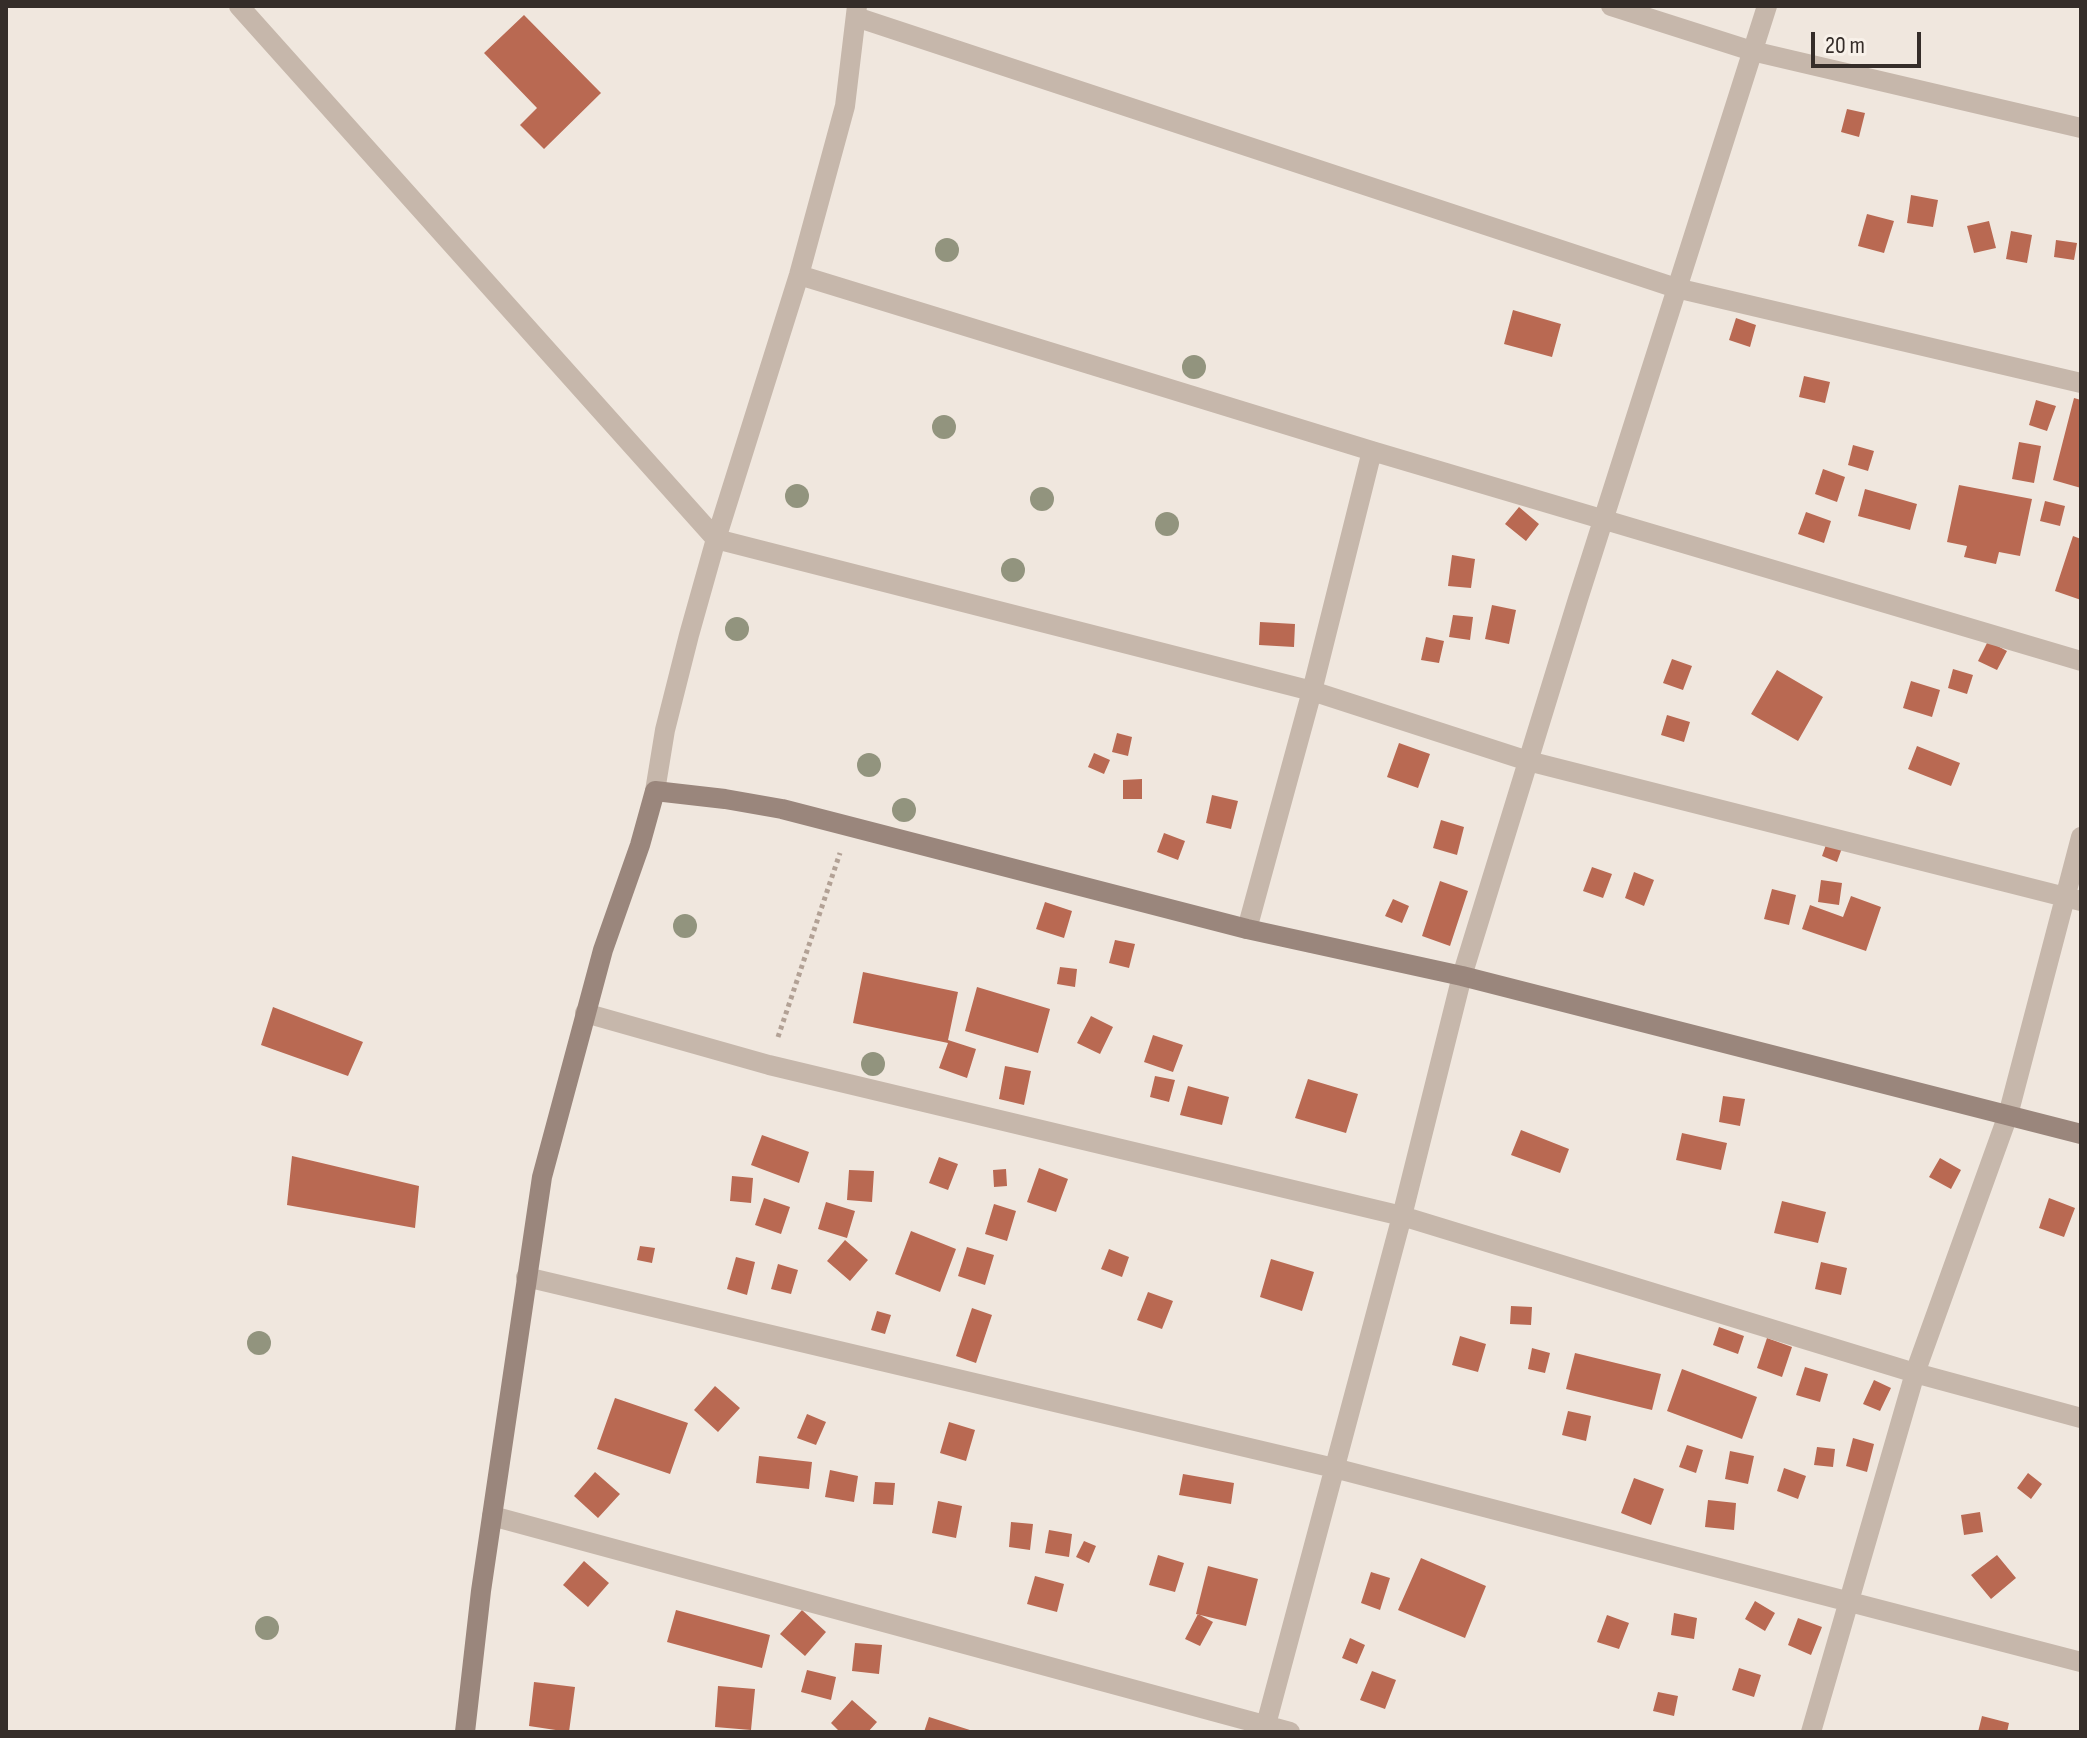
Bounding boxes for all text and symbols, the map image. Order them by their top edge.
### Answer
scale bar [1815,16,1925,66]
text: 20 m [1825,31,1865,60]

